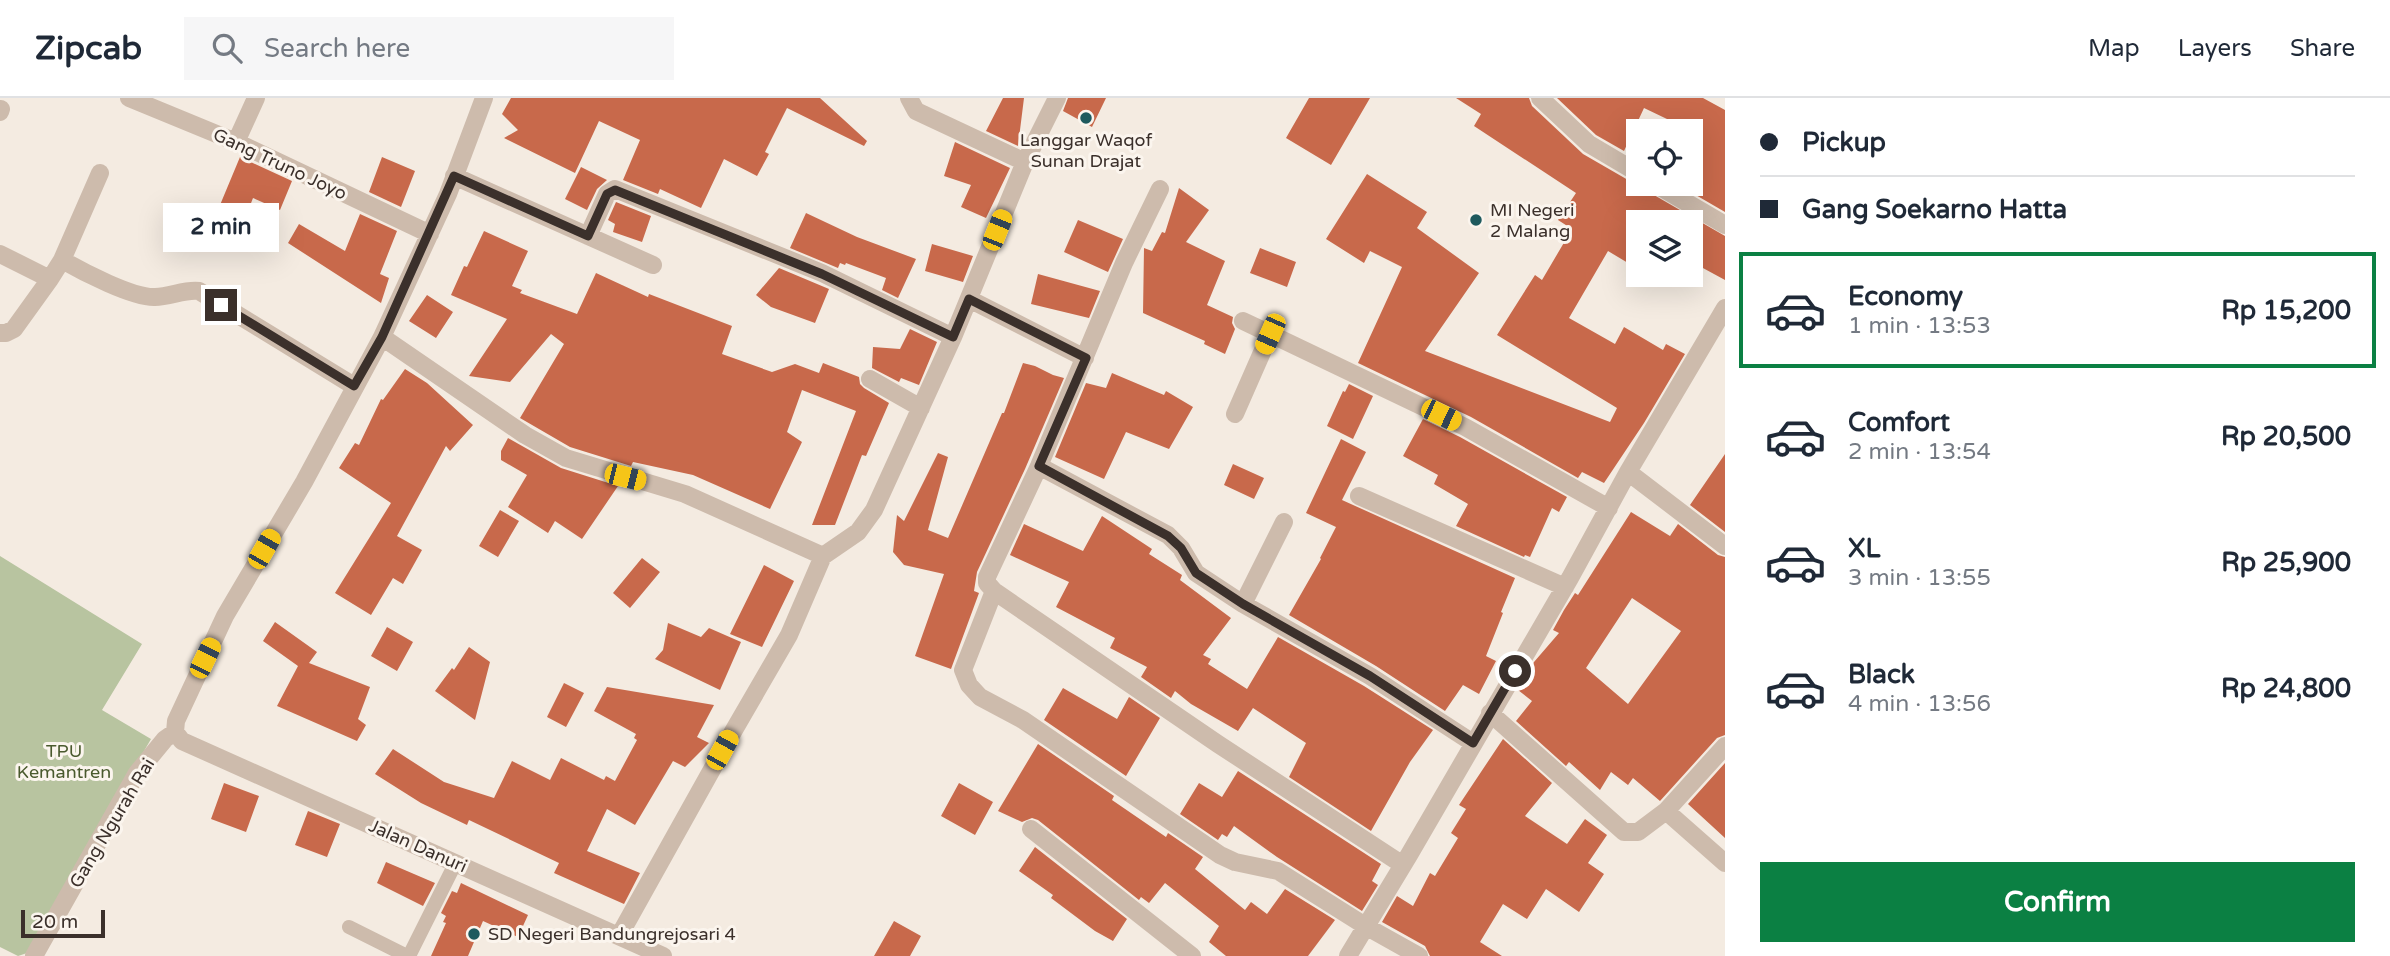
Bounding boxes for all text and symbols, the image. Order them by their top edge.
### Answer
search box [184,17,674,80]
text: Zipcab [35,29,142,68]
icon: search [208,29,246,67]
text: Search here [264,33,410,64]
text: Map [2088,34,2140,63]
text: Layers [2178,34,2252,63]
text: Share [2290,34,2355,63]
marker: Langgar Waqof Sunan Drajat [1078,110,1094,126]
map controls [1626,119,1703,287]
button: locate [1626,119,1703,196]
street label: Gang Truno Joyo [210,123,350,205]
text: Pickup [1802,127,1886,158]
place label: Langgar Waqof Sunan Drajat [1020,129,1152,172]
text: Gang Soekarno Hatta [1802,194,2067,225]
place label: MI Negeri 2 Malang [1490,199,1575,242]
callout: 2 min [163,204,279,252]
car [980,207,1015,253]
button: layers [1626,210,1703,287]
marker: MI Negeri 2 Malang [1468,212,1484,228]
text: 2 min [190,213,252,241]
icon: car [1764,279,1827,342]
text: Economy [1848,281,1963,312]
route end [205,289,237,321]
text: Rp 15,200 [2221,295,2351,326]
car [1252,311,1289,357]
text: 1 min · 13:53 [1848,312,1991,340]
car [1418,396,1465,434]
icon: car [1764,405,1827,468]
text: Comfort [1848,407,1950,438]
text: Rp 20,500 [2221,421,2351,452]
text: 2 min · 13:54 [1848,438,1991,466]
car [603,462,648,492]
car [245,526,284,572]
icon: car [1764,531,1827,594]
text: XL [1848,533,1880,564]
text: Rp 25,900 [2221,547,2351,578]
text: 3 min · 13:55 [1848,564,1991,592]
car [187,635,224,681]
route start [1499,655,1531,687]
icon: car [1764,657,1827,720]
text: Black [1848,659,1915,690]
text: Rp 24,800 [2221,673,2351,704]
text: 4 min · 13:56 [1848,690,1991,718]
car [703,727,742,773]
park label: TPU Kemantren [17,740,111,783]
street label: Gang Ngurah Rai [65,754,159,892]
street label: Jalan Danuri [365,815,471,877]
button: Confirm [1760,862,2355,942]
scale bar [21,907,105,939]
text: 20 m [32,911,78,933]
place label: SD Negeri Bandungrejosari 4 [488,923,736,945]
marker: SD Negeri Bandungrejosari 4 [466,926,482,942]

